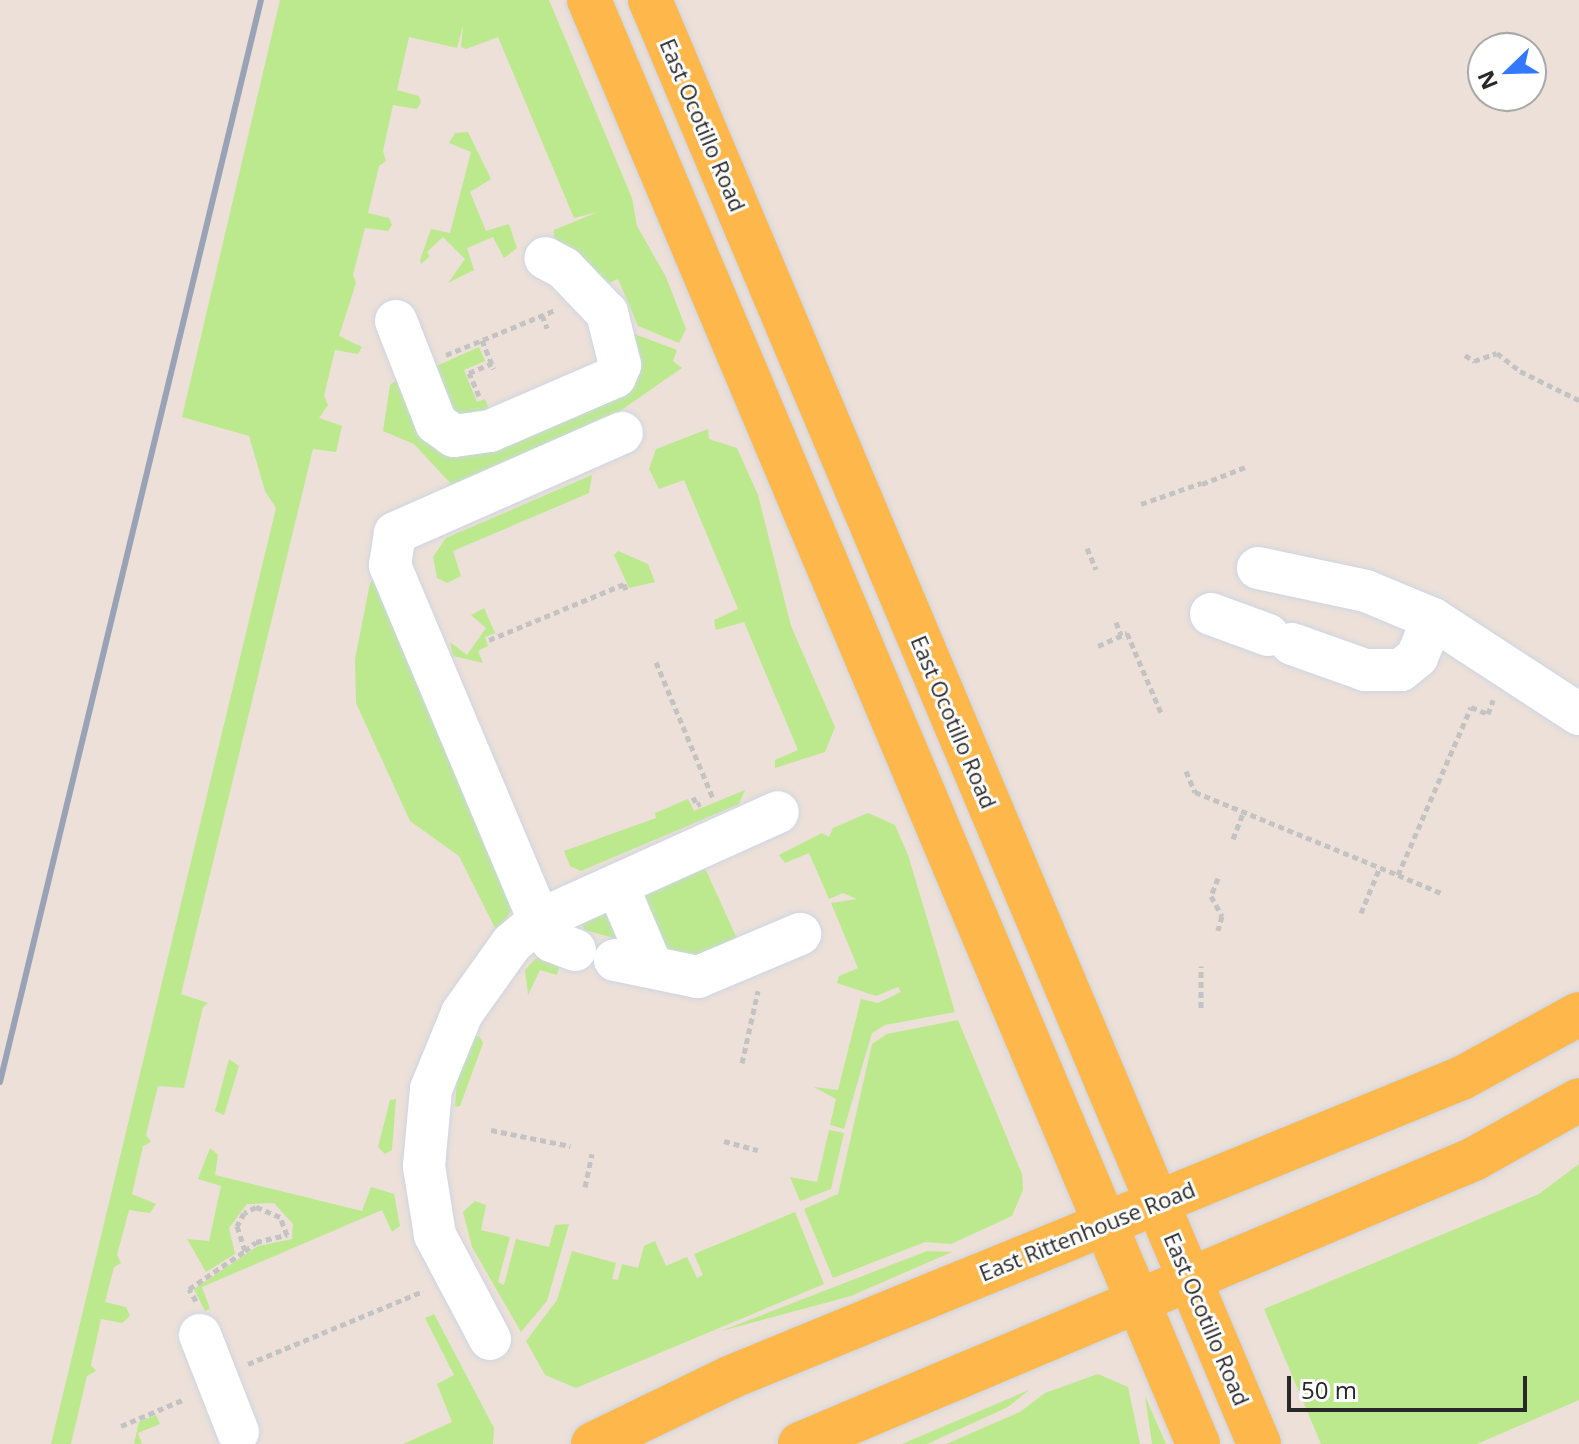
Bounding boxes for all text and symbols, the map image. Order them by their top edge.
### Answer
north arrow [1467,32,1547,112]
street label: East Ocotillo Road [655,35,751,215]
text: N [1469,67,1504,95]
street label: East Ocotillo Road [906,632,1002,812]
street label: East Rittenhouse Road [975,1176,1199,1286]
street label: East Ocotillo Road [1159,1229,1255,1409]
scale bar [1291,1360,1531,1410]
text: 50 m [1301,1373,1357,1406]

